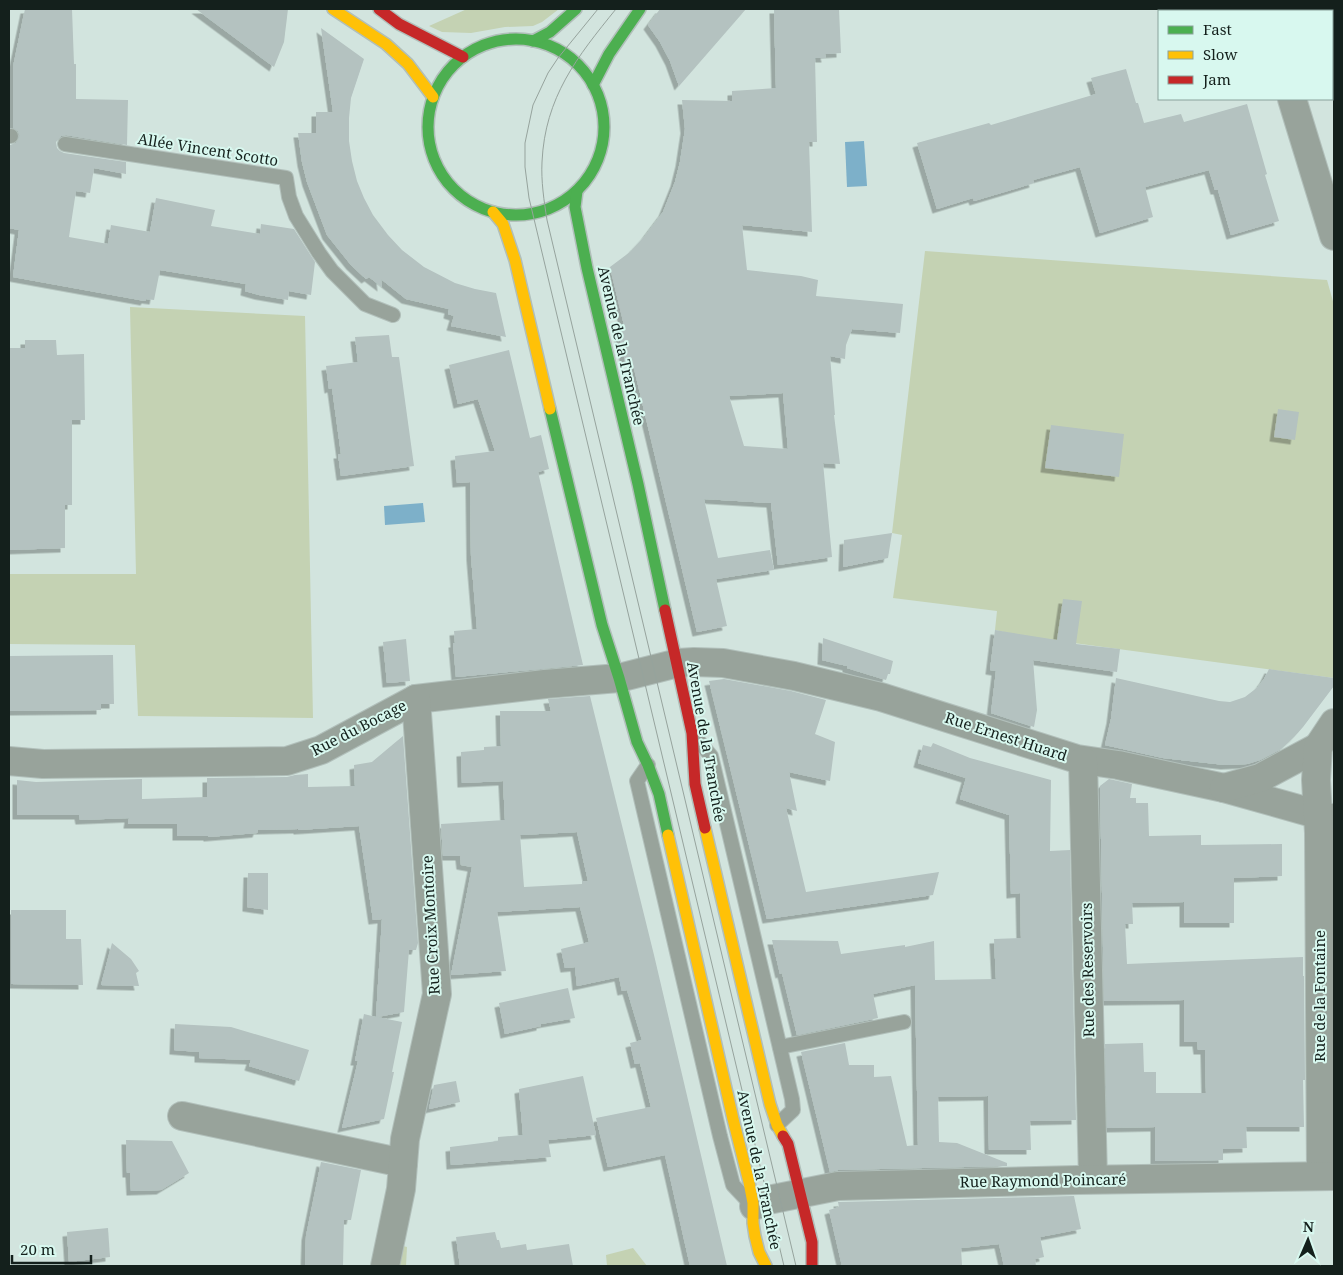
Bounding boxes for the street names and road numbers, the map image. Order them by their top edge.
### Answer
street label: Allée Vincent Scotto [136,128,280,170]
street label: Avenue de la Tranchée [594,264,650,427]
street label: Avenue de la Tranchée [683,660,731,824]
street label: Rue du Bocage [308,695,410,760]
street label: Rue Ernest Huard [943,707,1070,765]
street label: Rue Croix Montoire [416,855,444,995]
street label: Rue des Reservoirs [1076,902,1098,1038]
street label: Rue de la Fontaine [1309,930,1329,1062]
street label: Avenue de la Tranchée [733,1088,787,1251]
street label: Rue Raymond Poincaré [960,1169,1126,1191]

